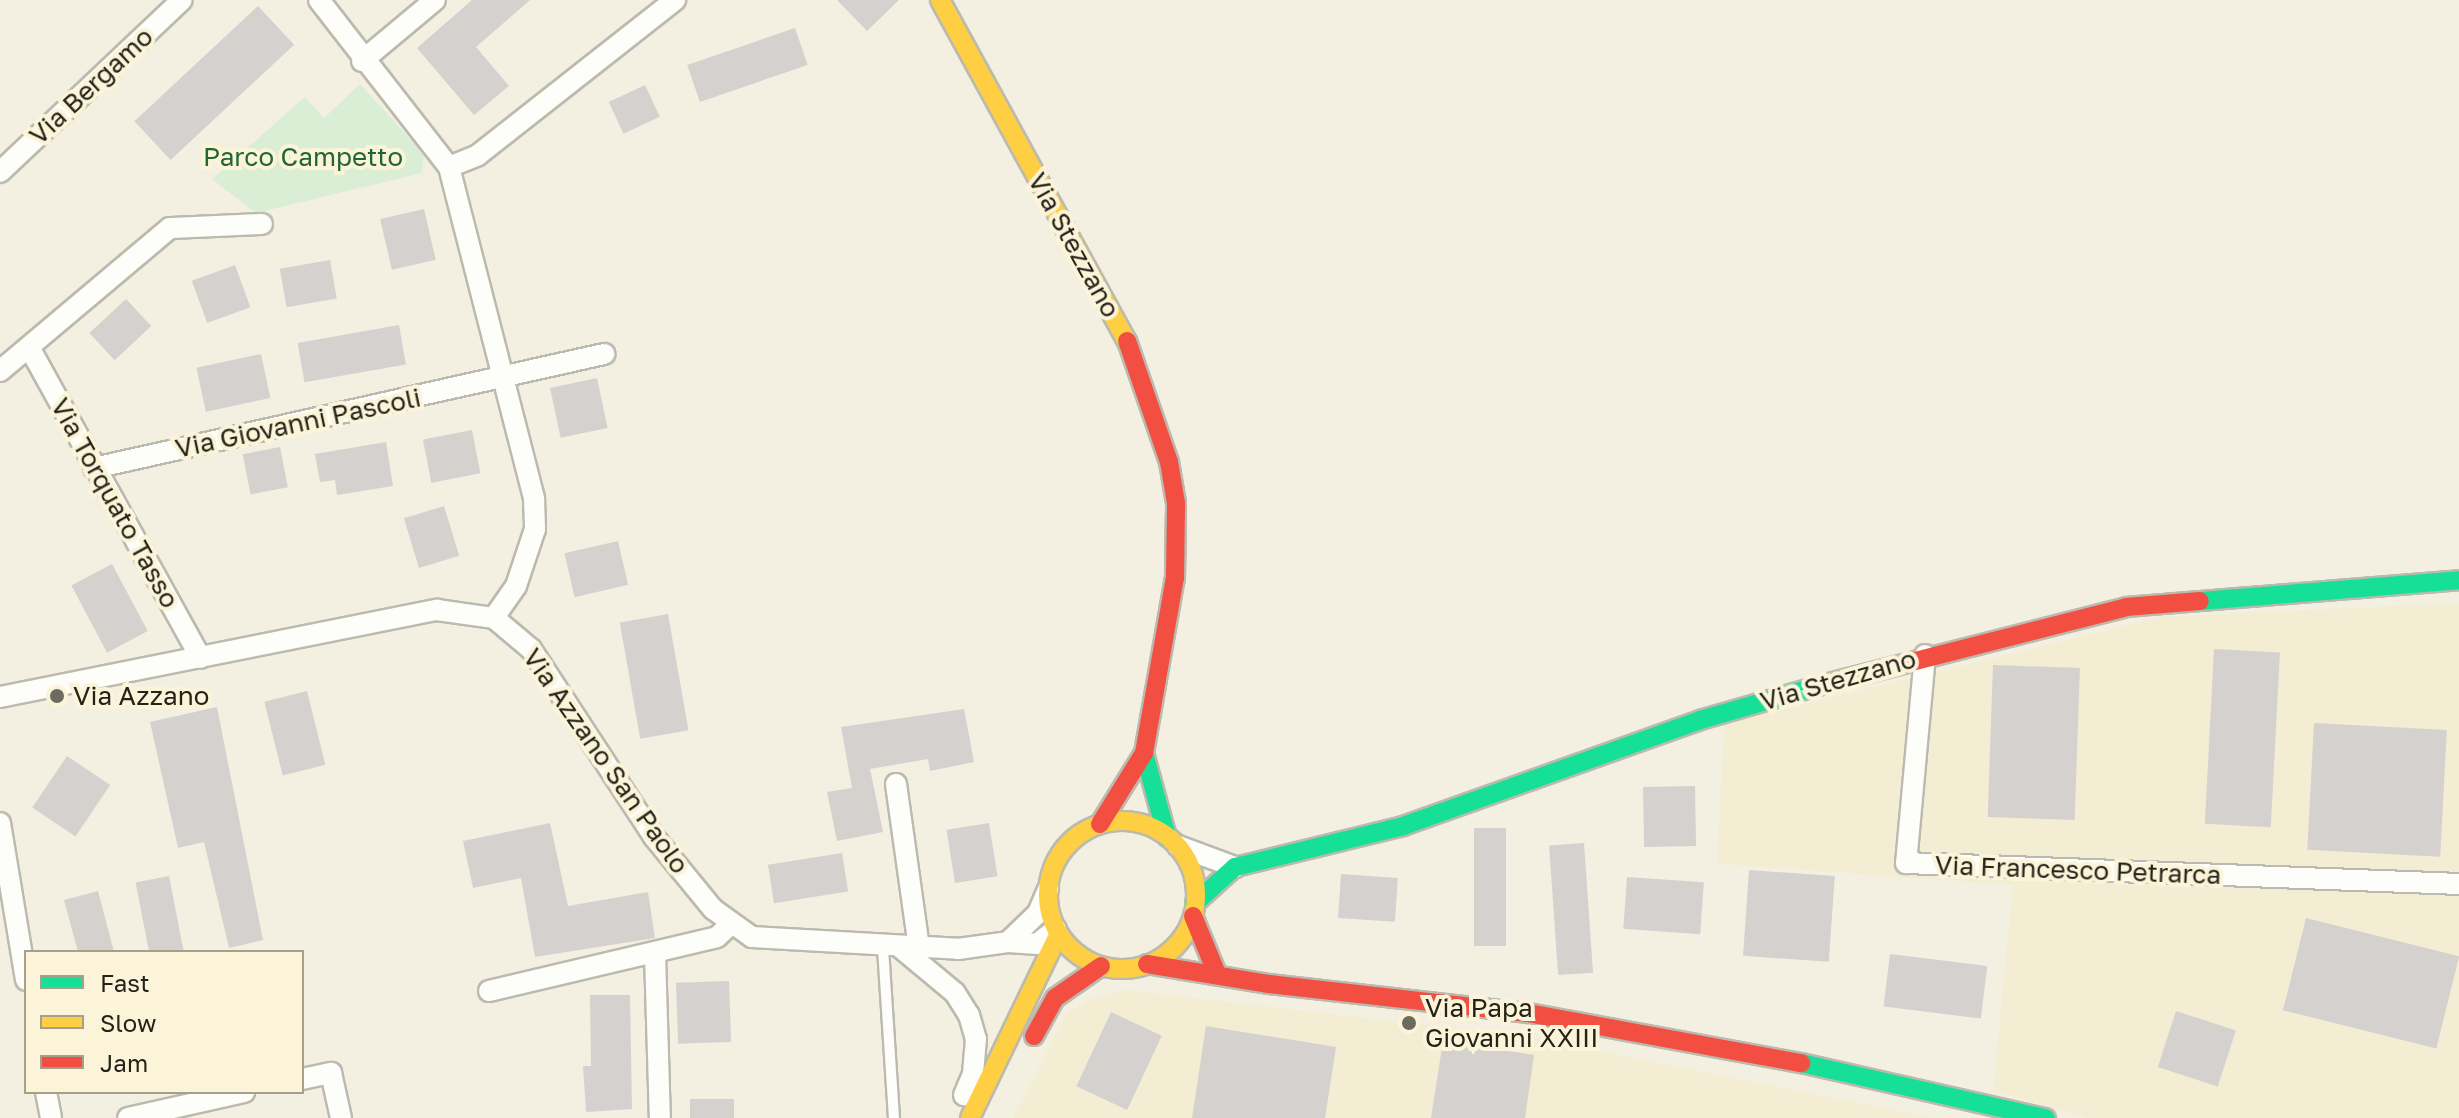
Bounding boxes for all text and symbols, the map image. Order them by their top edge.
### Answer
street label: Via Bergamo [23,21,159,151]
park label: Parco Campetto [203,141,403,173]
street label: Via Stezzano [1022,167,1126,323]
street label: Via Giovanni Pascoli [172,382,424,464]
street label: Via Torquato Tasso [44,393,186,613]
street label: Via Azzano San Paolo [517,643,695,879]
street label: Via Stezzano [1757,643,1919,717]
place label: Via Azzano [73,680,209,712]
marker: Via Azzano [48,687,66,705]
street label: Via Francesco Petrarca [1934,849,2222,891]
legend [24,950,304,1094]
text: Fast [100,968,150,997]
place label: Via Papa Giovanni XXIII [1425,992,1598,1054]
text: Slow [100,1008,156,1037]
marker: Via Papa Giovanni XXIII [1400,1014,1418,1032]
text: Jam [100,1048,148,1077]

